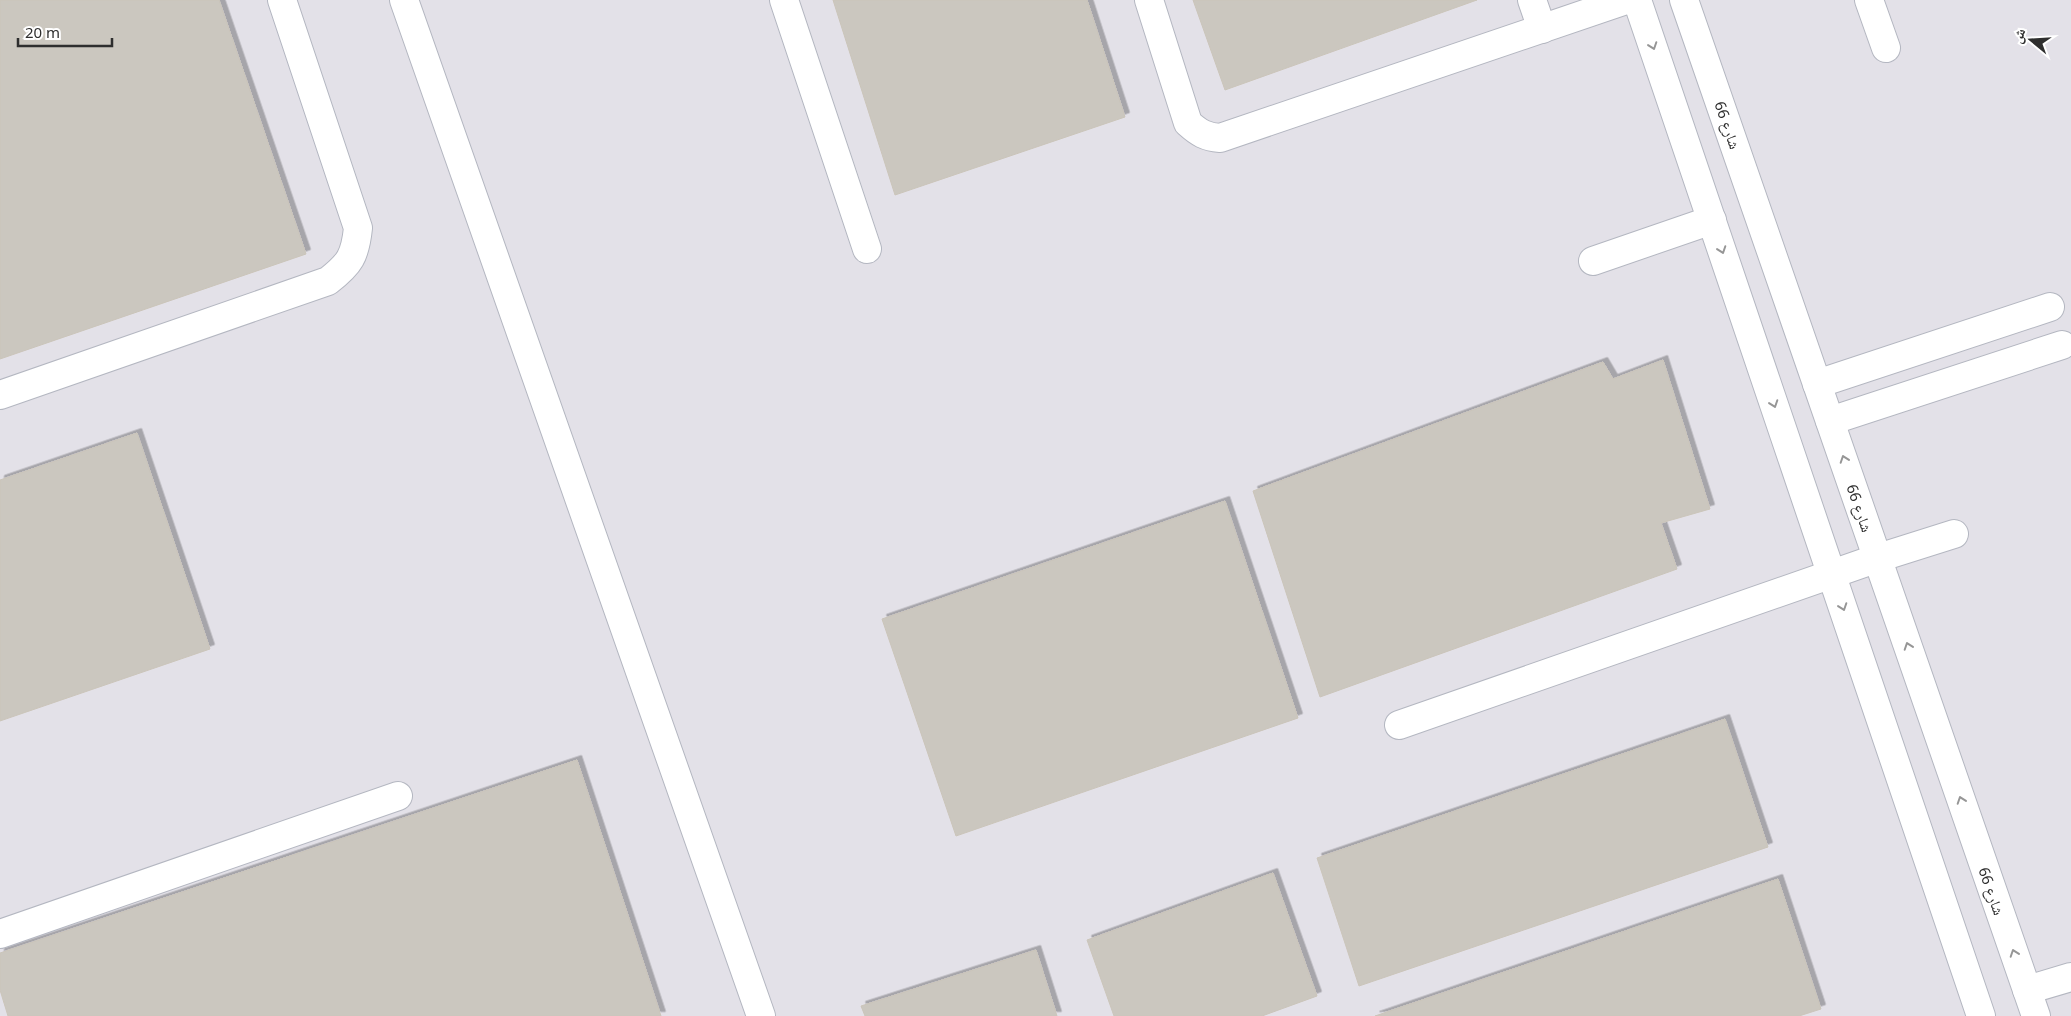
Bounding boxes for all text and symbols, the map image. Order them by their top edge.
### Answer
scale bar [18,15,111,47]
north arrow [2006,15,2056,65]
text: 20 m [25,22,60,42]
text: ش [2007,26,2030,46]
one-way arrow [1647,41,1657,50]
street label: شارع 66 [1710,98,1746,152]
one-way arrow [1716,245,1726,254]
one-way arrow [1768,399,1778,407]
one-way arrow [1839,456,1849,464]
street label: شارع 66 [1842,481,1878,535]
one-way arrow [1837,603,1847,611]
one-way arrow [1904,642,1914,651]
one-way arrow [1957,796,1967,805]
street label: شارع 66 [1974,864,2010,918]
one-way arrow [2010,950,2020,958]

